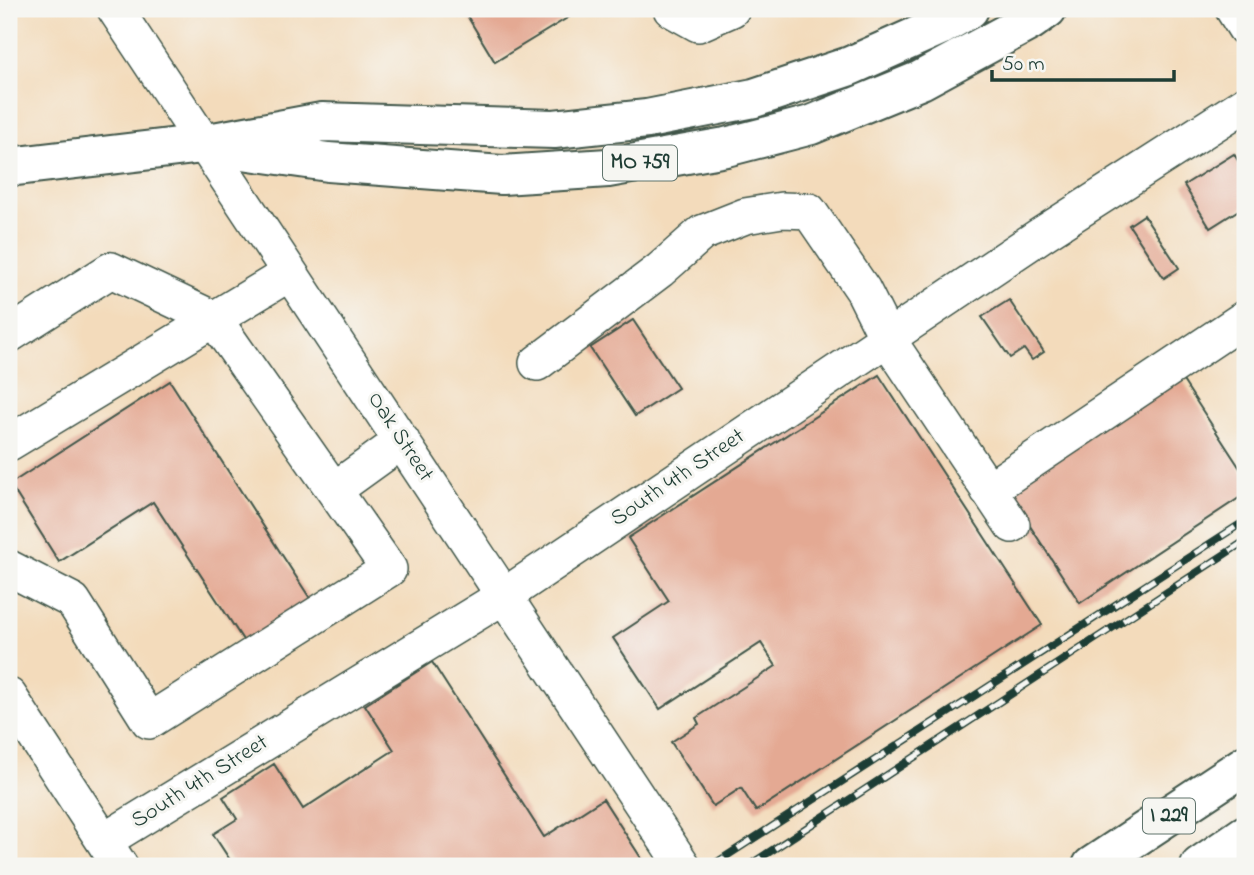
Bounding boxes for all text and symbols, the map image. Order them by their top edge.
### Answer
scale bar [992,38,1174,82]
text: 50 m [1002,50,1045,80]
road number: MO 759 [603,146,677,180]
street label: Oak Street [359,386,442,489]
street label: South 4th Street [604,421,752,535]
street label: South 4th Street [125,727,275,837]
road number: I 229 [1143,798,1195,834]

